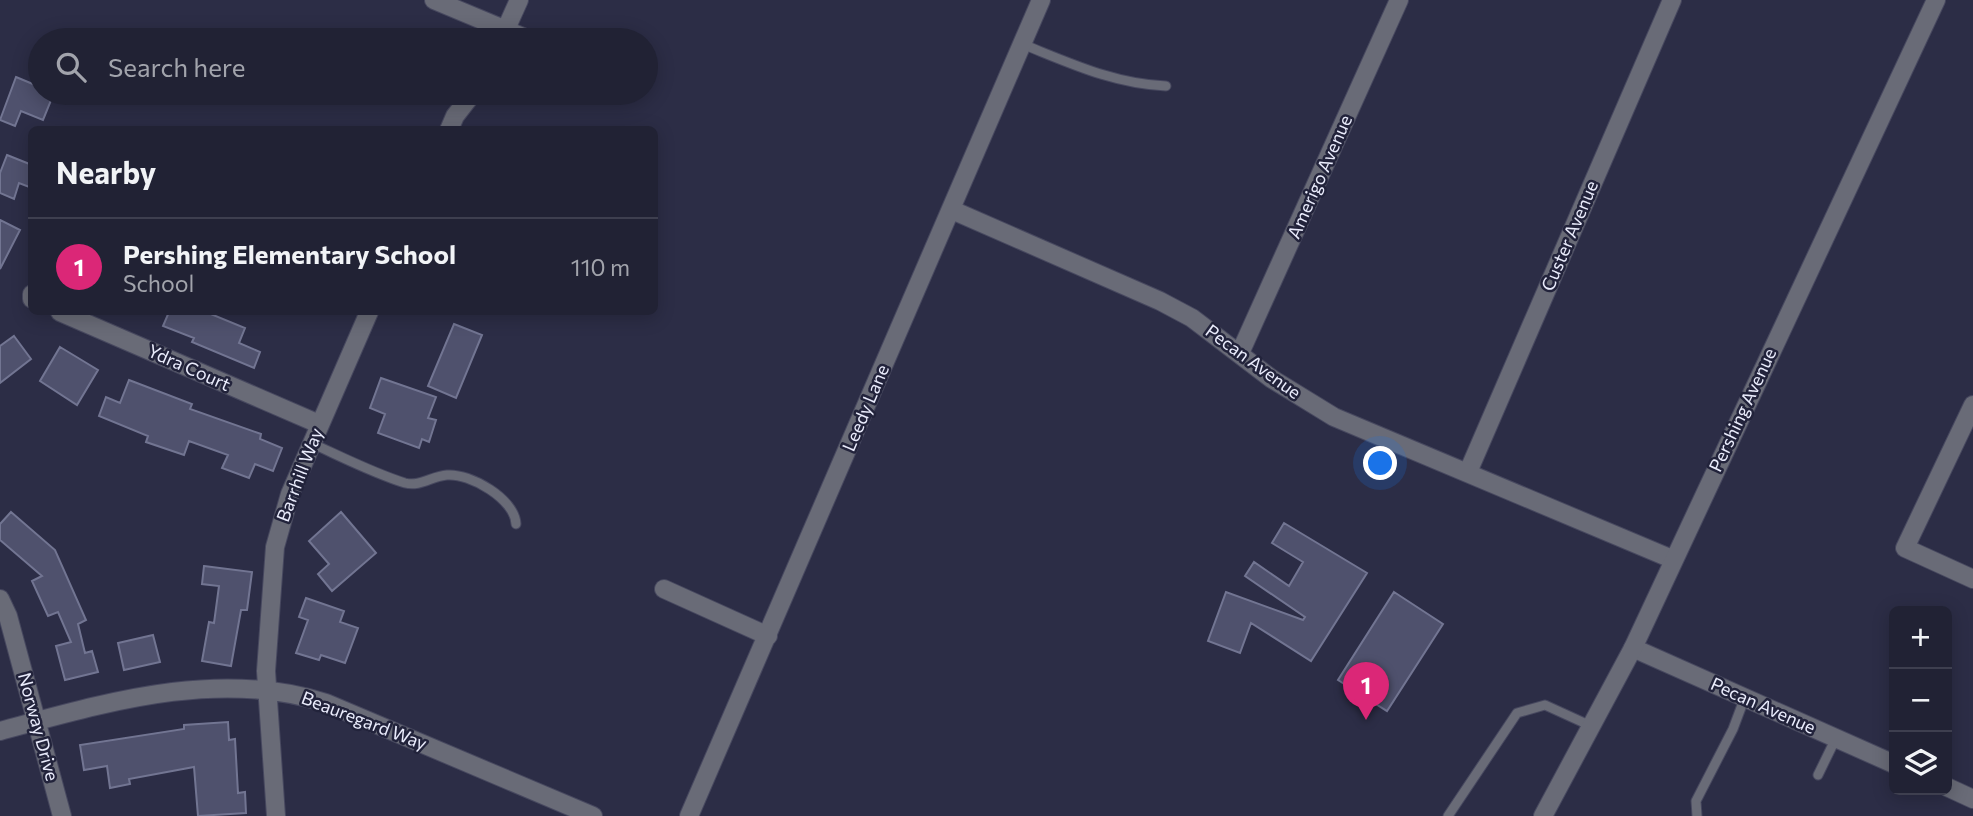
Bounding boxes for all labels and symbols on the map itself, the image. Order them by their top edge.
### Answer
street label: Amerigo Avenue [1282,111,1356,242]
street label: Custer Avenue [1536,177,1602,294]
street label: Pecan Avenue [1202,319,1306,403]
street label: Ydra Court [145,339,234,395]
street label: Pershing Avenue [1704,344,1780,475]
street label: Leedy Lane [837,361,893,454]
street label: Barrhill Way [271,425,327,525]
your location [1363,446,1397,480]
pin: 1 [1343,662,1389,720]
street label: Norway Drive [14,670,64,783]
street label: Pecan Avenue [1708,672,1819,738]
street label: Beauregard Way [298,686,430,754]

